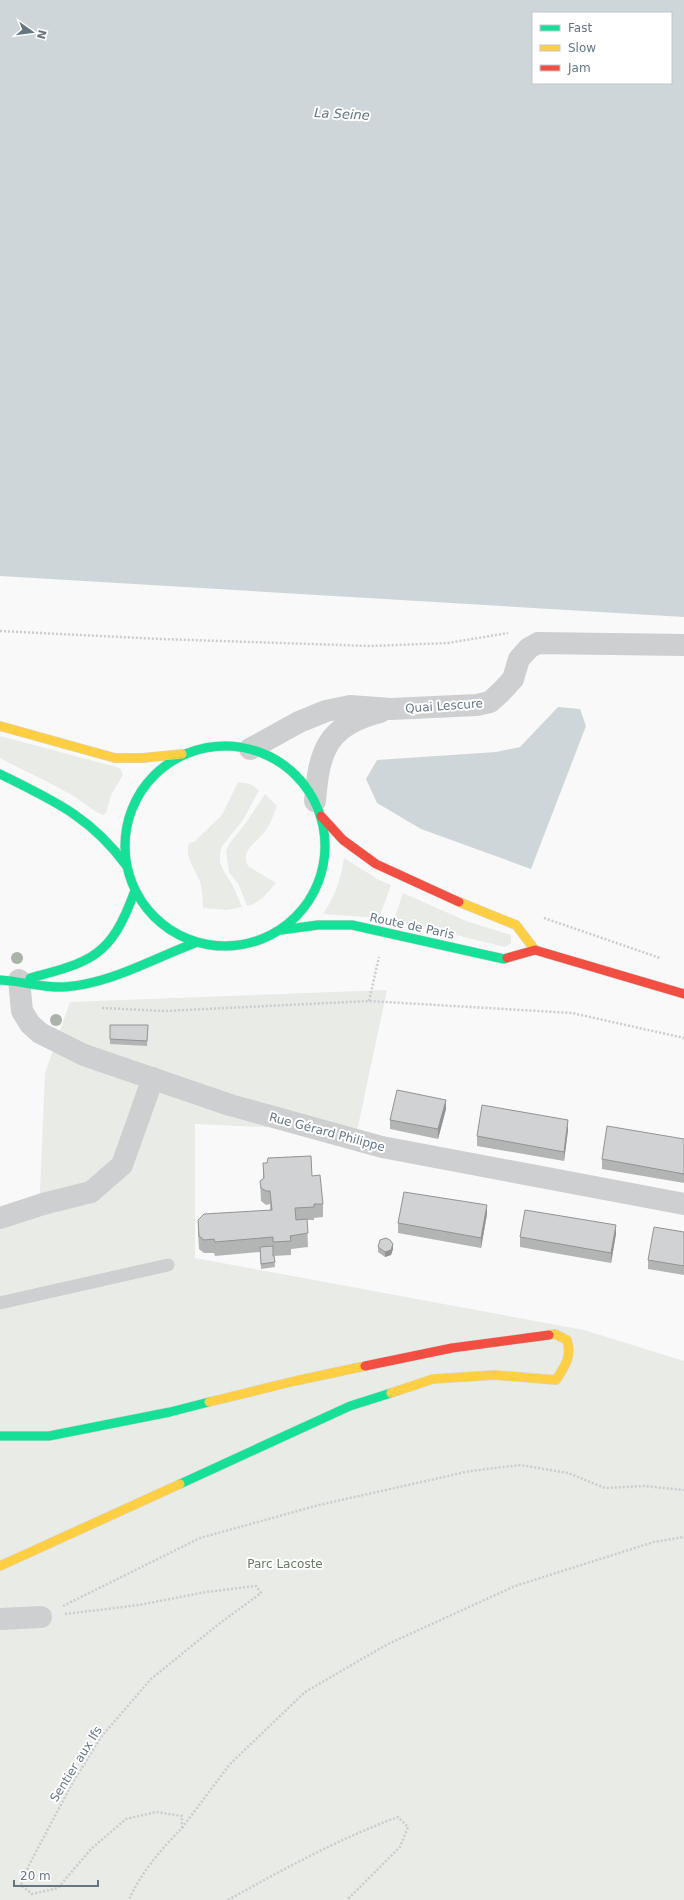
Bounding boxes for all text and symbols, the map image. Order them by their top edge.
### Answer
north arrow [12,12,52,52]
legend [532,12,672,84]
text: Fast [568,21,592,35]
text: N [34,28,49,40]
text: Slow [568,41,596,55]
text: Jam [567,61,591,75]
water label: La Seine [314,105,370,123]
street label: Quai Lescure [405,696,483,716]
street label: Route de Paris [368,910,456,942]
street label: Rue Gérard Philippe [268,1110,386,1154]
park label: Parc Lacoste [247,1557,323,1571]
street label: Sentier aux Ifs [47,1724,105,1804]
scale bar [14,1862,98,1888]
text: 20 m [20,1869,51,1883]

